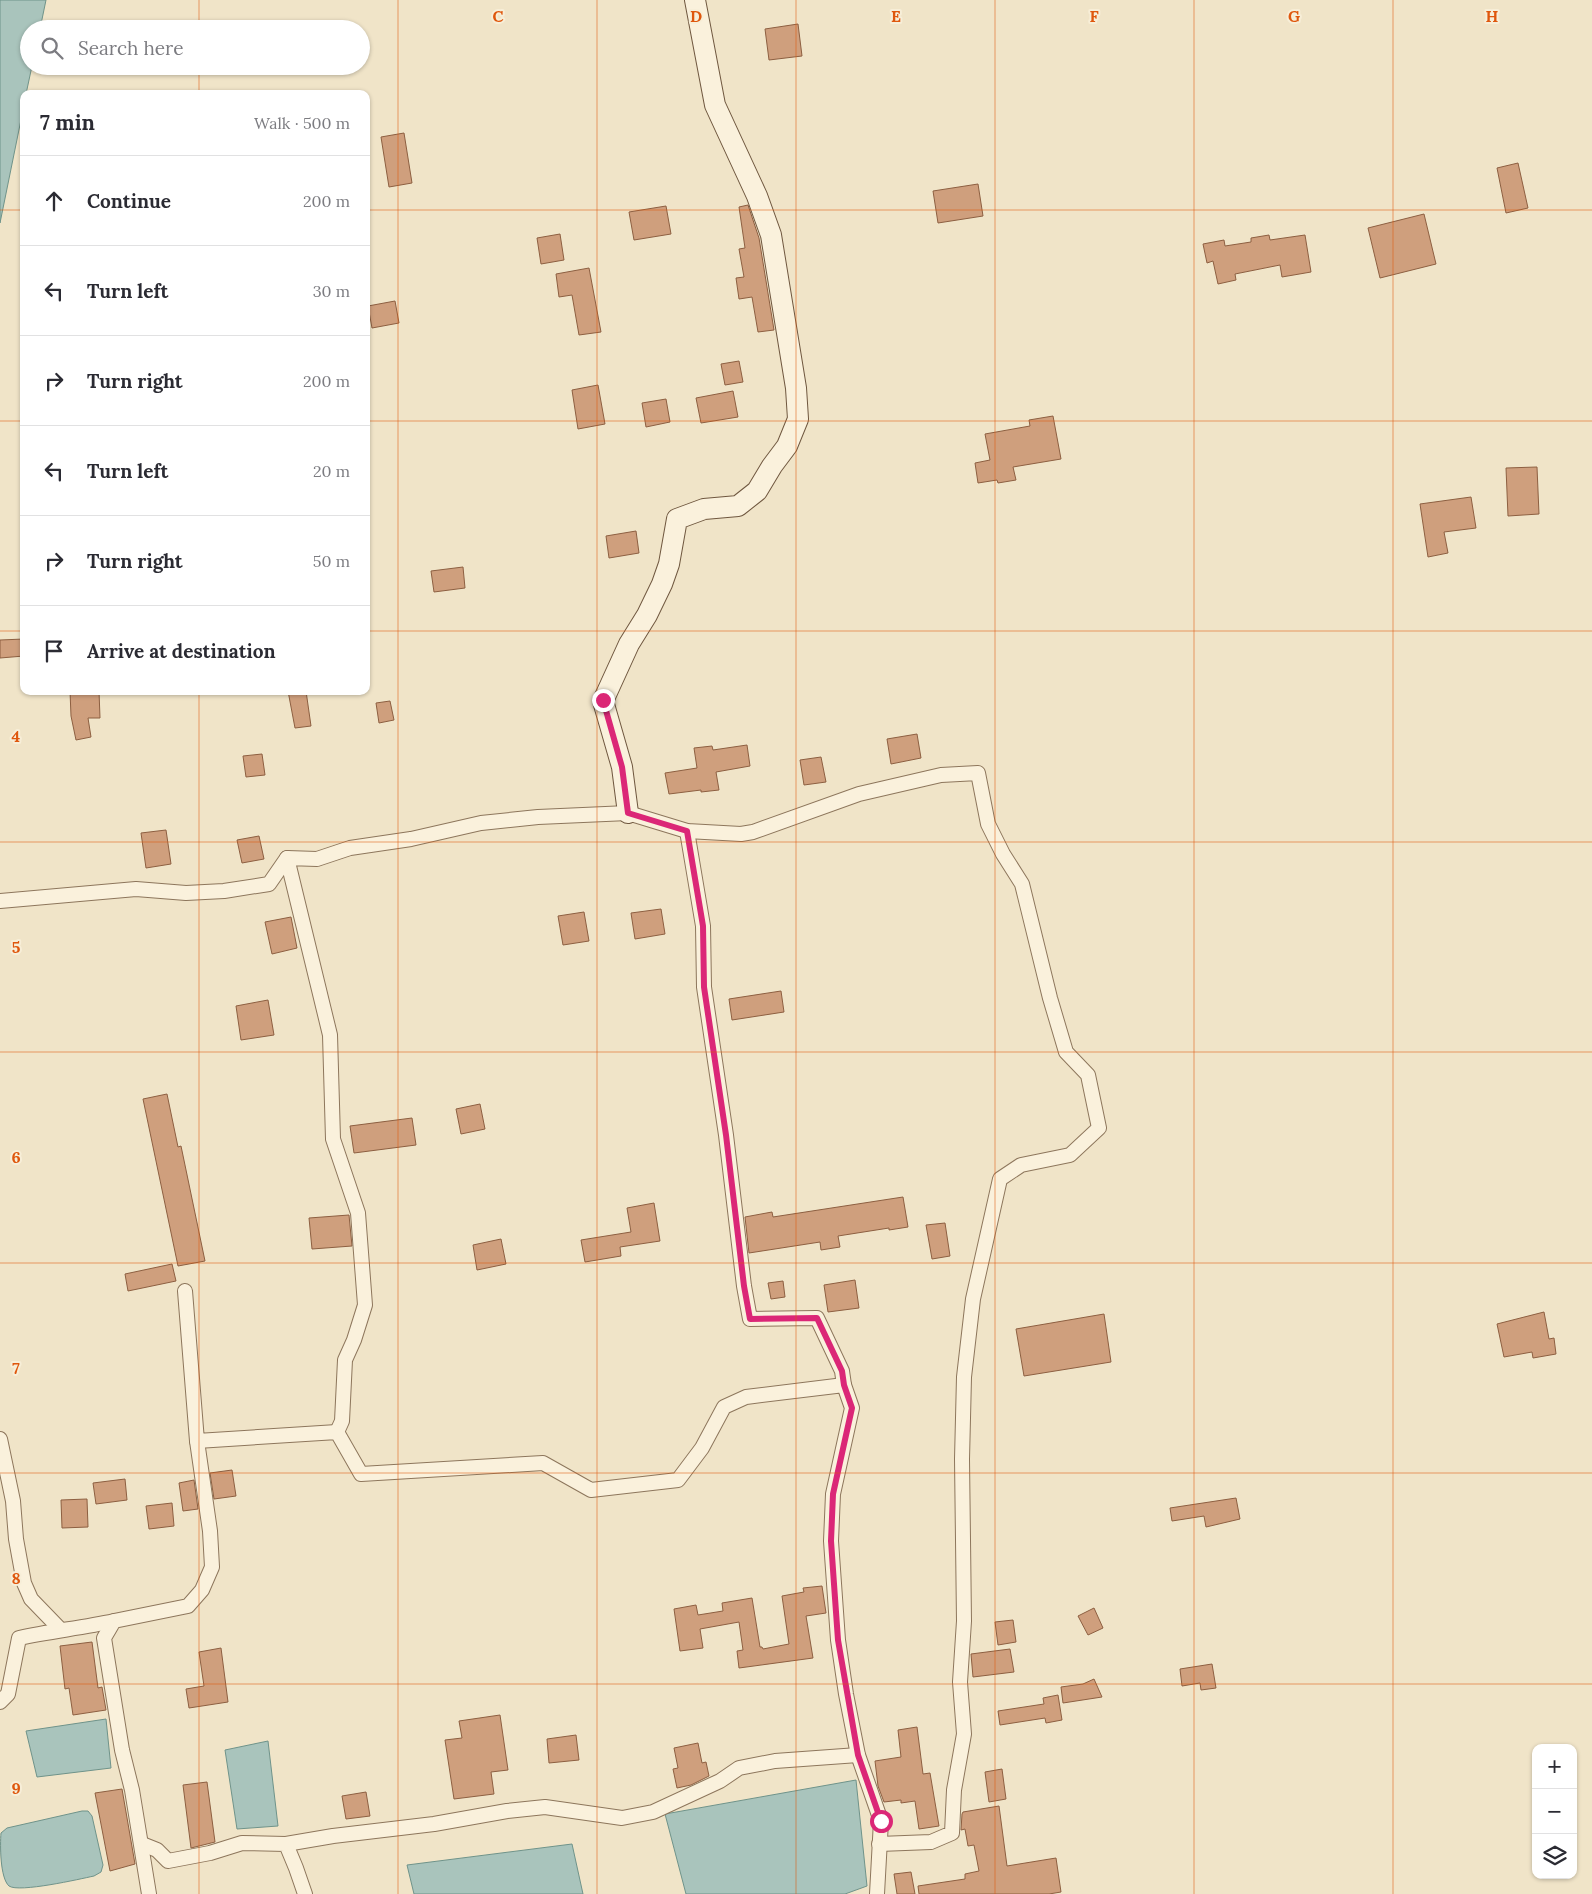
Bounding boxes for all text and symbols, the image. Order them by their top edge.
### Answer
text: C [492,6,504,26]
text: D [690,6,702,26]
text: E [891,6,901,26]
text: F [1089,6,1099,26]
text: G [1288,6,1300,26]
text: H [1486,6,1499,26]
search box [20,20,370,75]
icon: search [38,34,66,62]
text: Search here [78,36,184,60]
text: 7 min [40,109,95,136]
text: Walk · 500 m [254,113,350,133]
icon: ahead [40,187,68,215]
text: Continue [87,189,171,213]
text: 200 m [303,191,350,211]
icon: left [40,277,68,305]
text: Turn left [87,279,168,303]
text: 30 m [313,281,350,301]
icon: right [40,367,68,395]
text: Turn right [87,369,183,393]
text: 200 m [303,371,350,391]
icon: left [40,457,68,485]
text: Turn left [87,459,168,483]
text: 20 m [313,461,350,481]
icon: right [40,547,68,575]
text: Turn right [87,549,183,573]
text: 50 m [313,551,350,571]
icon: arrive [40,637,68,665]
text: Arrive at destination [87,639,276,663]
route end [592,689,615,712]
text: 4 [12,726,21,746]
text: 5 [12,937,21,957]
text: 6 [11,1147,21,1167]
text: 7 [12,1358,20,1378]
text: 8 [11,1568,21,1588]
map controls [1532,1744,1577,1879]
button: + [1532,1744,1577,1789]
text: 9 [11,1778,21,1798]
button: − [1532,1789,1577,1834]
route start [870,1810,893,1833]
button: layers [1532,1834,1577,1879]

